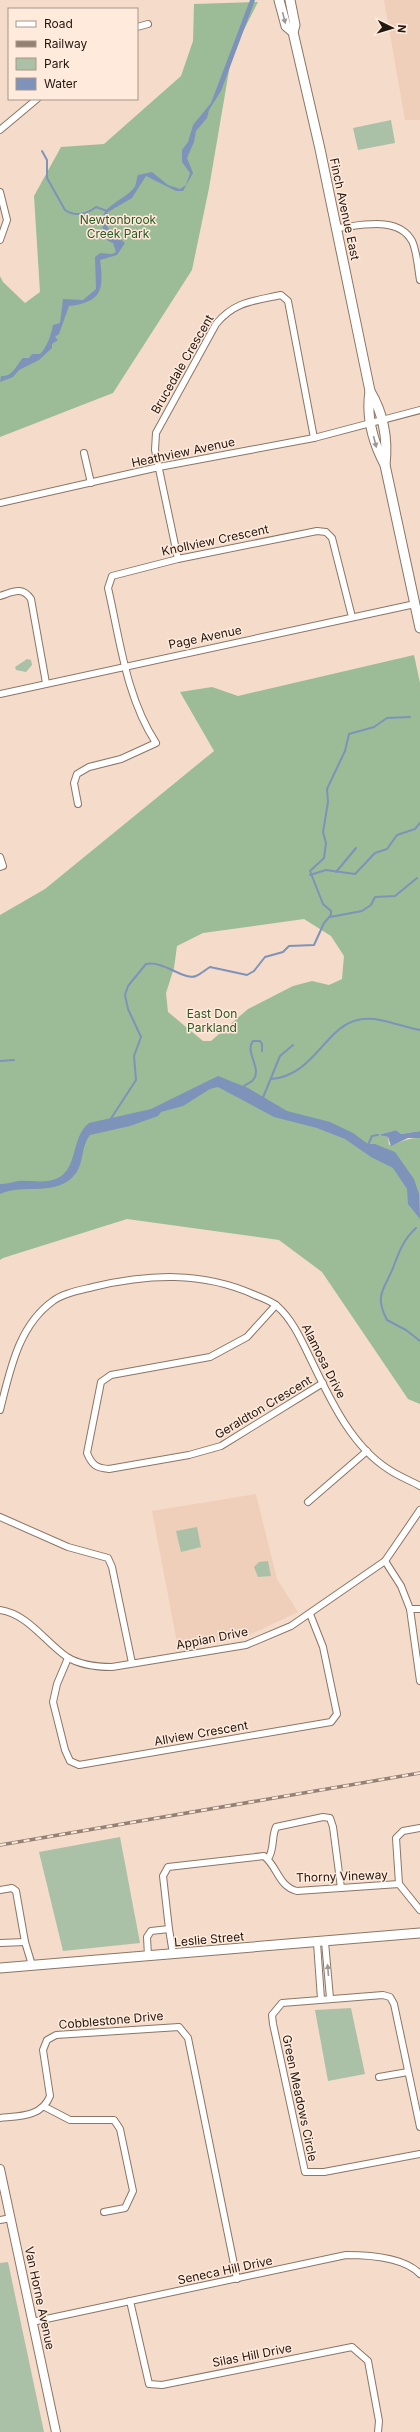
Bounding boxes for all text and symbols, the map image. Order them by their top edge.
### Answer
legend [8,8,138,100]
north arrow [372,8,412,48]
one-way arrow [281,11,287,24]
text: Road [44,16,73,31]
text: N [395,24,409,34]
text: Railway [44,36,88,51]
text: Park [44,56,70,71]
text: Water [44,76,78,91]
street label: Finch Avenue East [327,157,363,262]
park label: Newtonbrook Creek Park [80,212,157,241]
street label: Brucedale Crescent [148,312,217,416]
street label: Heathview Avenue [130,434,236,470]
one-way arrow [373,436,379,449]
street label: Knollview Crescent [160,521,270,559]
street label: Page Avenue [167,622,243,652]
park label: East Don Parkland [187,1006,237,1035]
street label: Alamosa Drive [299,1321,349,1401]
street label: Geraldton Crescent [212,1372,314,1442]
street label: Appian Drive [175,1624,249,1652]
street label: Allview Crescent [153,1717,249,1749]
street label: Thorny Vineway [296,1867,388,1885]
street label: Leslie Street [173,1928,245,1950]
one-way arrow [324,1964,331,1976]
street label: Cobblestone Drive [58,2008,164,2032]
street label: Green Meadows Circle [279,2033,321,2163]
street label: Van Horne Avenue [22,2245,58,2351]
street label: Seneca Hill Drive [176,2253,274,2287]
street label: Silas Hill Drive [211,2340,293,2370]

